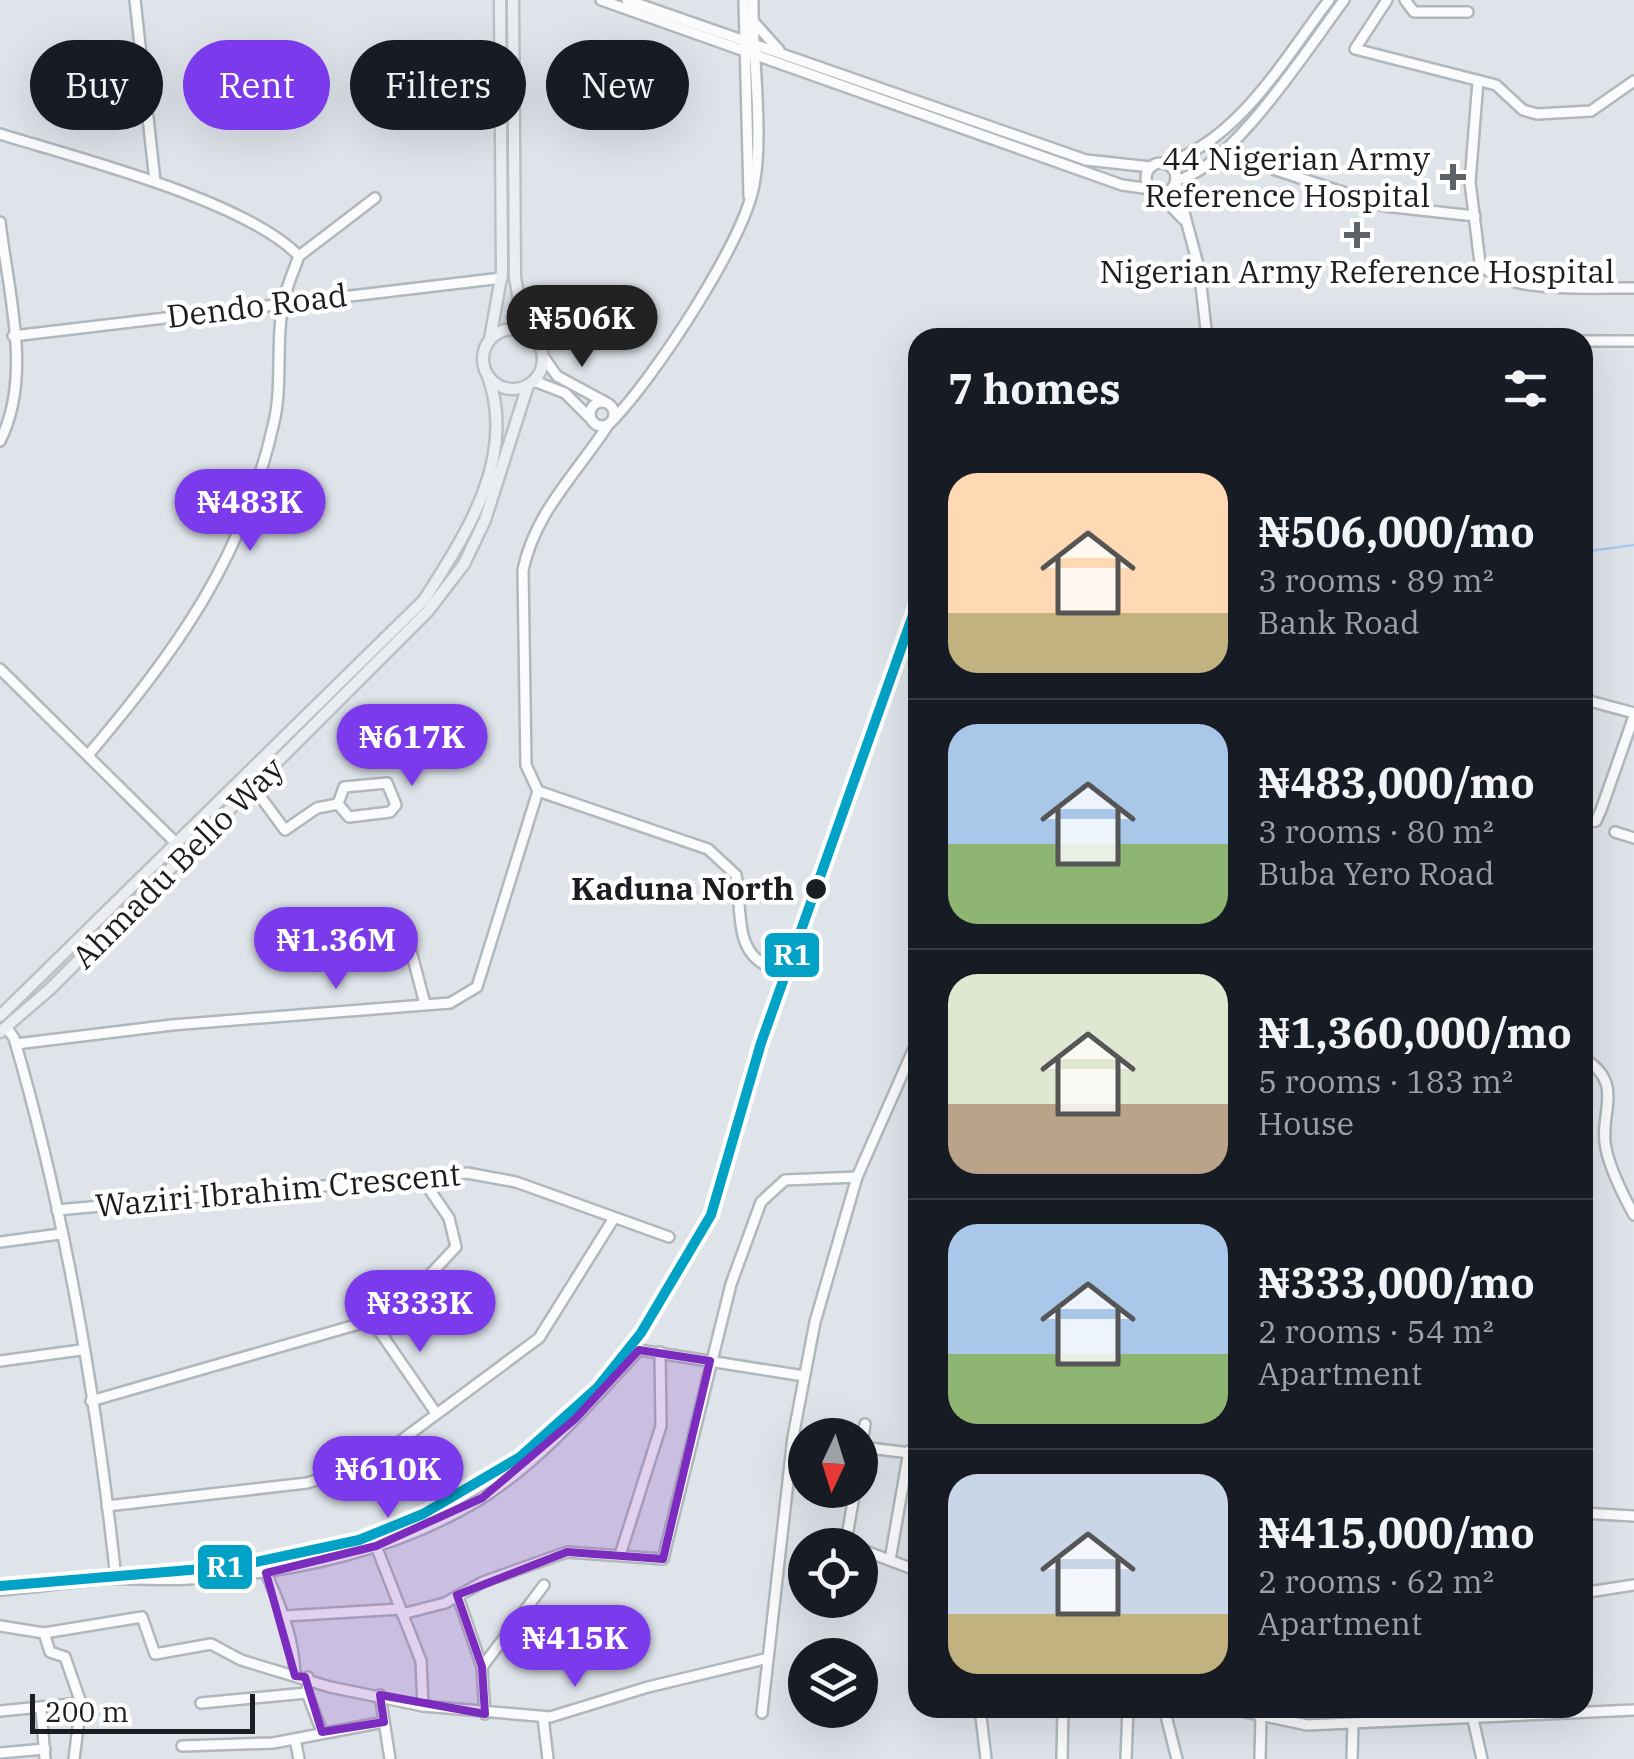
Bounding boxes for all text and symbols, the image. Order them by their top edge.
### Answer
chip: Buy [30,40,163,130]
chip: Rent [183,40,330,130]
chip: Filters [350,40,526,130]
chip: New [546,40,689,130]
place label: 44 Nigerian Army Reference Hospital [1144,137,1431,216]
marker: 44 Nigerian Army Reference Hospital [1440,164,1466,190]
marker: Nigerian Army Reference Hospital [1344,222,1370,248]
place label: Nigerian Army Reference Hospital [1099,250,1615,292]
street label: Dendo Road [164,273,349,337]
pin: ₦506K [512,285,652,370]
text: ₦506K [529,296,635,338]
text: 7 homes [948,361,1121,416]
icon: filters [1498,361,1553,416]
pin: ₦483K [180,469,320,554]
text: ₦483K [197,480,303,522]
text: ₦506,000/mo [1258,504,1535,559]
icon: home [1028,513,1148,633]
text: 3 rooms · 89 m² [1258,559,1494,601]
text: Bank Road [1258,601,1420,643]
pin: ₦617K [342,704,482,789]
text: ₦617K [359,715,465,757]
street label: Ahmadu Bello Way [62,747,293,977]
text: ₦483,000/mo [1258,755,1535,810]
icon: home [1028,764,1148,884]
text: 3 rooms · 80 m² [1258,810,1494,852]
text: Buba Yero Road [1258,852,1494,894]
place label: Kaduna North [571,867,794,909]
marker: Kaduna North [803,876,829,902]
pin: ₦1.36M [255,907,417,992]
text: ₦1.36M [276,918,396,960]
line badge: R1 [763,931,821,979]
text: R1 [773,936,811,973]
text: ₦1,360,000/mo [1258,1005,1572,1060]
icon: home [1028,1014,1148,1134]
text: 5 rooms · 183 m² [1258,1060,1513,1102]
text: House [1258,1102,1354,1144]
street label: Waziri Ibrahim Crescent [93,1152,462,1226]
text: ₦333,000/mo [1258,1255,1535,1310]
icon: home [1028,1264,1148,1384]
pin: ₦333K [350,1270,490,1355]
text: ₦333K [367,1281,473,1323]
text: 2 rooms · 54 m² [1258,1310,1494,1352]
text: Apartment [1258,1352,1422,1394]
north arrow [788,1418,878,1508]
map controls [788,1418,878,1728]
pin: ₦610K [318,1436,458,1521]
text: ₦610K [335,1447,441,1489]
text: ₦415,000/mo [1258,1505,1535,1560]
icon: home [1028,1514,1148,1634]
button: locate [788,1528,878,1618]
line badge: R1 [196,1543,254,1591]
text: R1 [206,1548,244,1585]
text: 2 rooms · 62 m² [1258,1560,1494,1602]
text: Apartment [1258,1602,1422,1644]
pin: ₦415K [505,1605,645,1690]
text: ₦415K [522,1616,628,1658]
button: layers [788,1638,878,1728]
scale bar [30,1689,255,1734]
text: 200 m [45,1693,129,1730]

